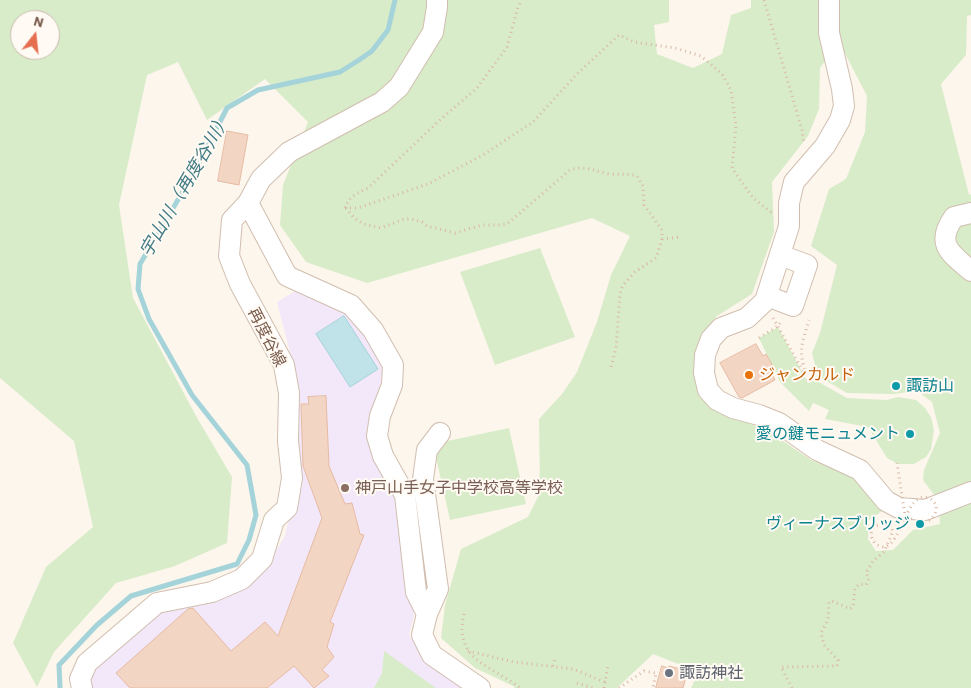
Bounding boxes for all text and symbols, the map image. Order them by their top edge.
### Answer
north arrow [10,10,60,60]
text: N [32,12,46,31]
water label: 宇山川（再度谷川） [135,109,235,261]
street label: 再度谷線 [244,304,290,370]
place label: ジャンカルド [759,365,855,385]
marker: ジャンカルド [743,369,755,381]
place label: 諏訪山 [906,376,954,396]
marker: 諏訪山 [890,380,902,392]
place label: 愛の鍵モニュメント [756,424,900,444]
marker: 愛の鍵モニュメント [904,428,916,440]
place label: 神戸山手女子中学校高等学校 [355,478,563,498]
marker: 神戸山手女子中学校高等学校 [339,482,351,494]
place label: ヴィーナスブリッジ [766,514,910,534]
marker: ヴィーナスブリッジ [914,518,926,530]
place label: 諏訪神社 [679,663,743,683]
marker: 諏訪神社 [663,667,675,679]

